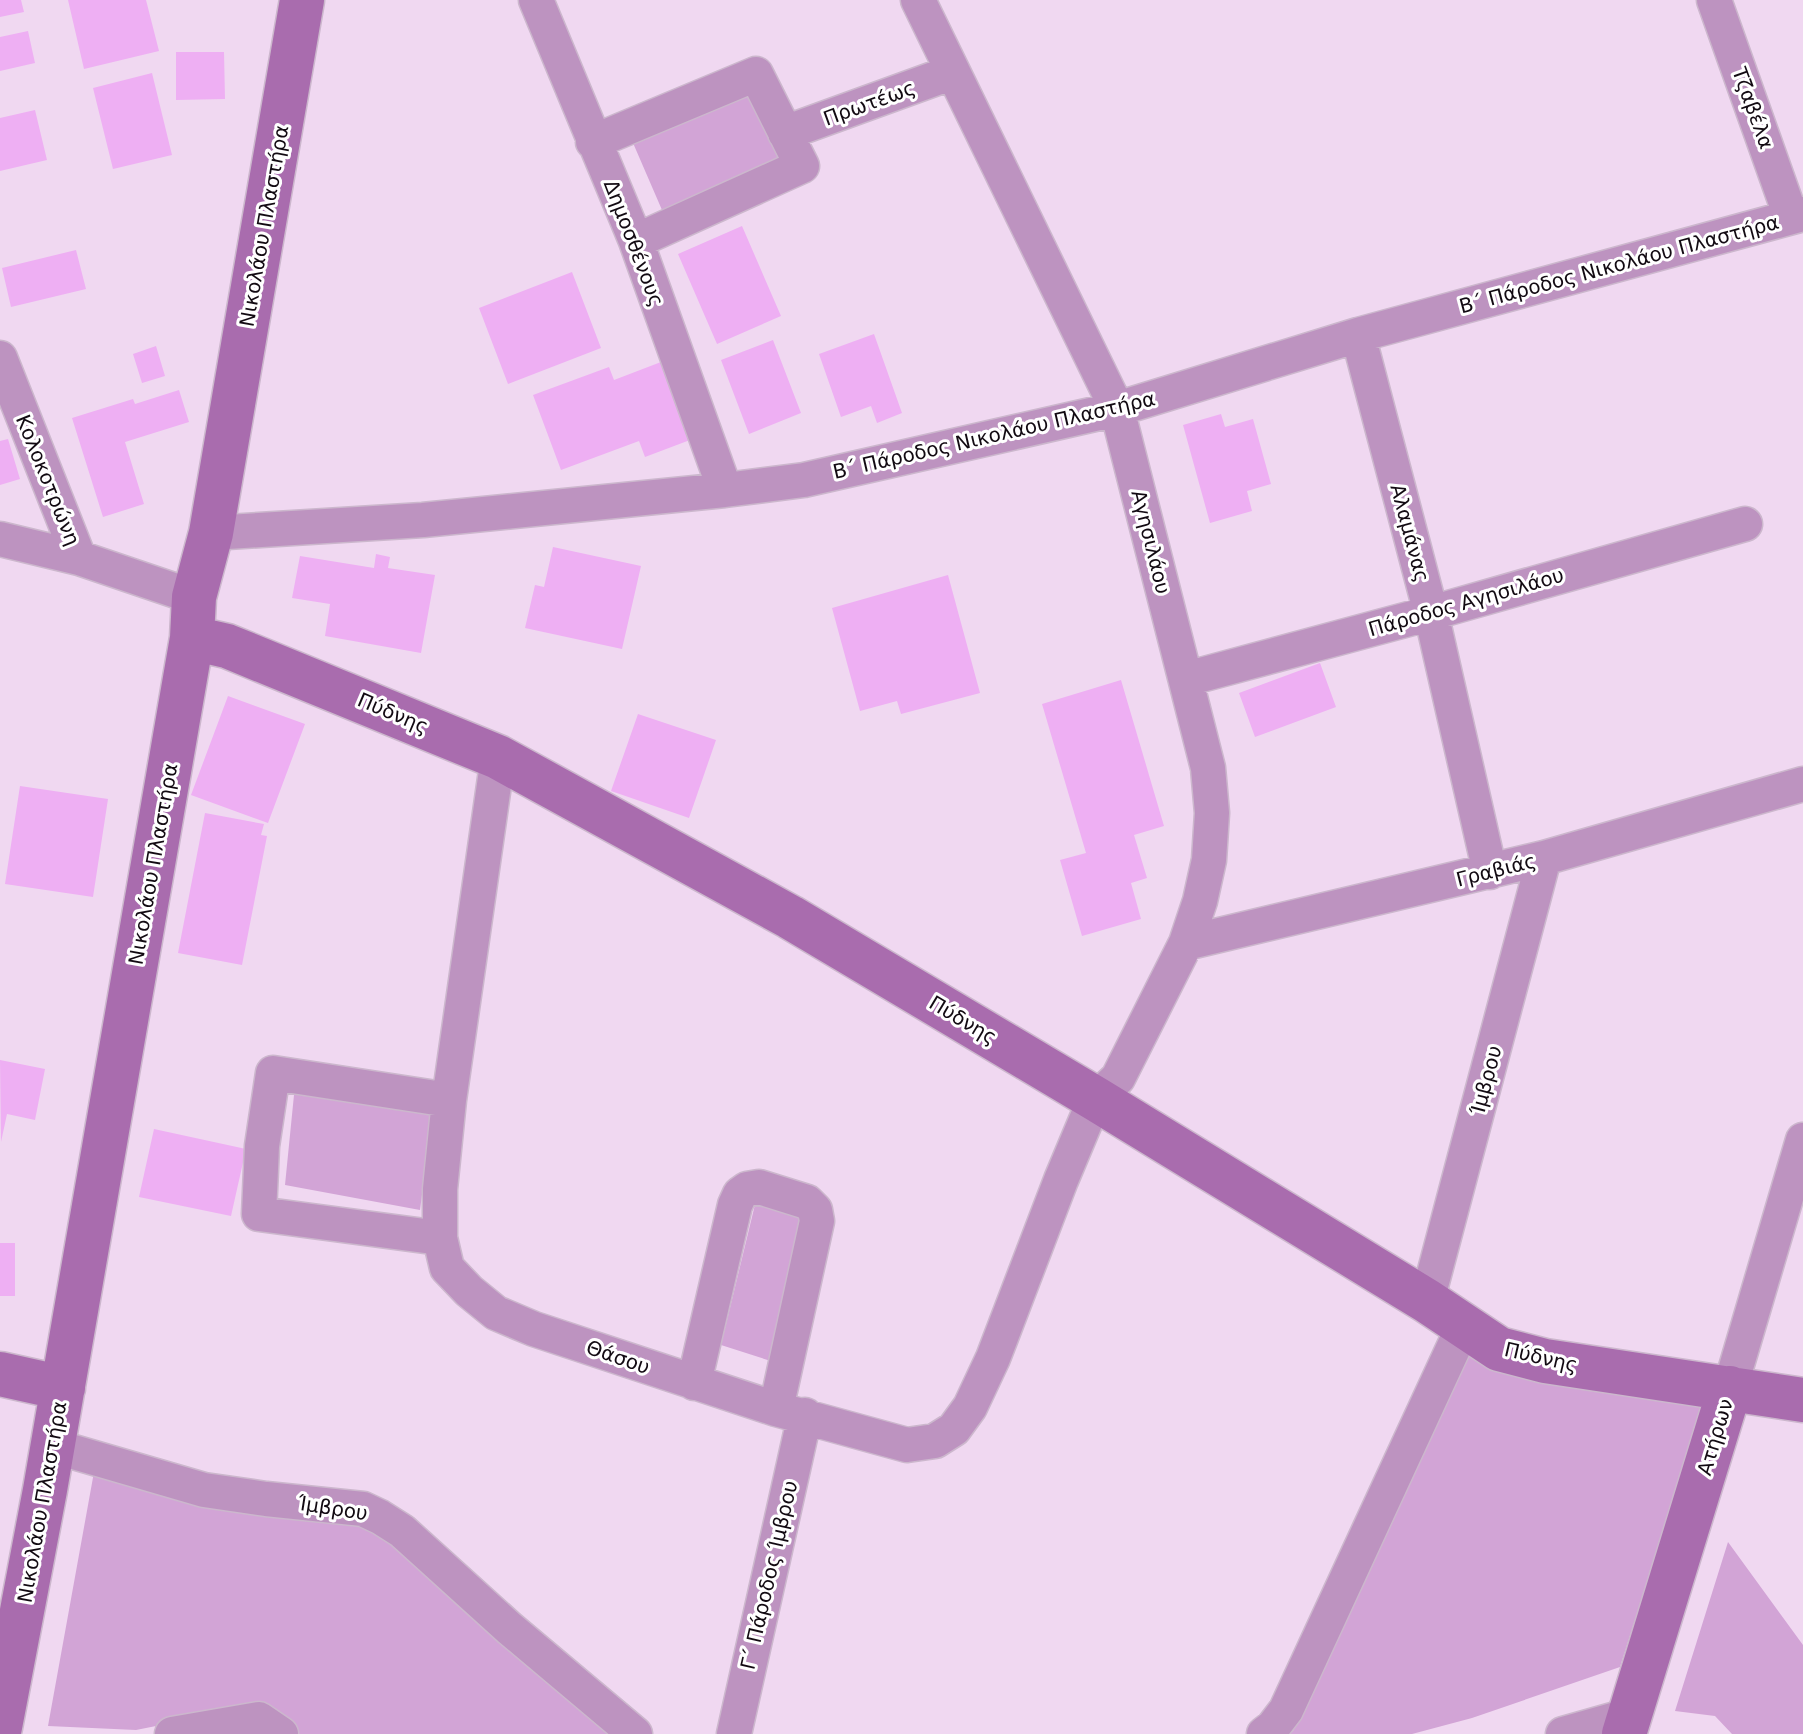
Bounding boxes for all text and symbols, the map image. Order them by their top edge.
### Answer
street label: Τζαβέλα [1727,63,1779,152]
street label: Πρωτέως [820,75,918,131]
street label: Νικολάου Πλαστήρα [234,123,294,329]
street label: Δημοσθένους [599,176,669,310]
street label: Β΄ Πάροδος Νικολάου Πλαστήρα [1456,210,1782,318]
street label: Β΄ Πάροδος Νικολάου Πλαστήρα [830,386,1158,484]
street label: Κολοκοτρώνη [11,411,85,549]
street label: Αλαμάνας [1385,481,1435,585]
street label: Αγησιλάου [1126,487,1176,597]
street label: Πάροδος Αγησιλάου [1366,563,1566,641]
street label: Πύδνης [354,687,432,739]
street label: Νικολάου Πλαστήρα [123,761,183,967]
street label: Γραβιάς [1454,849,1538,891]
street label: Πύδνης [925,991,1001,1049]
street label: Ίμβρου [1465,1043,1507,1118]
street label: Θάσου [583,1335,653,1379]
street label: Πύδνης [1502,1337,1580,1377]
street label: Ατήρων [1692,1396,1738,1478]
street label: Νικολάου Πλαστήρα [12,1399,72,1605]
street label: Γ΄ Πάροδος Ίμβρου [736,1478,802,1672]
street label: Ίμβρου [295,1491,370,1525]

